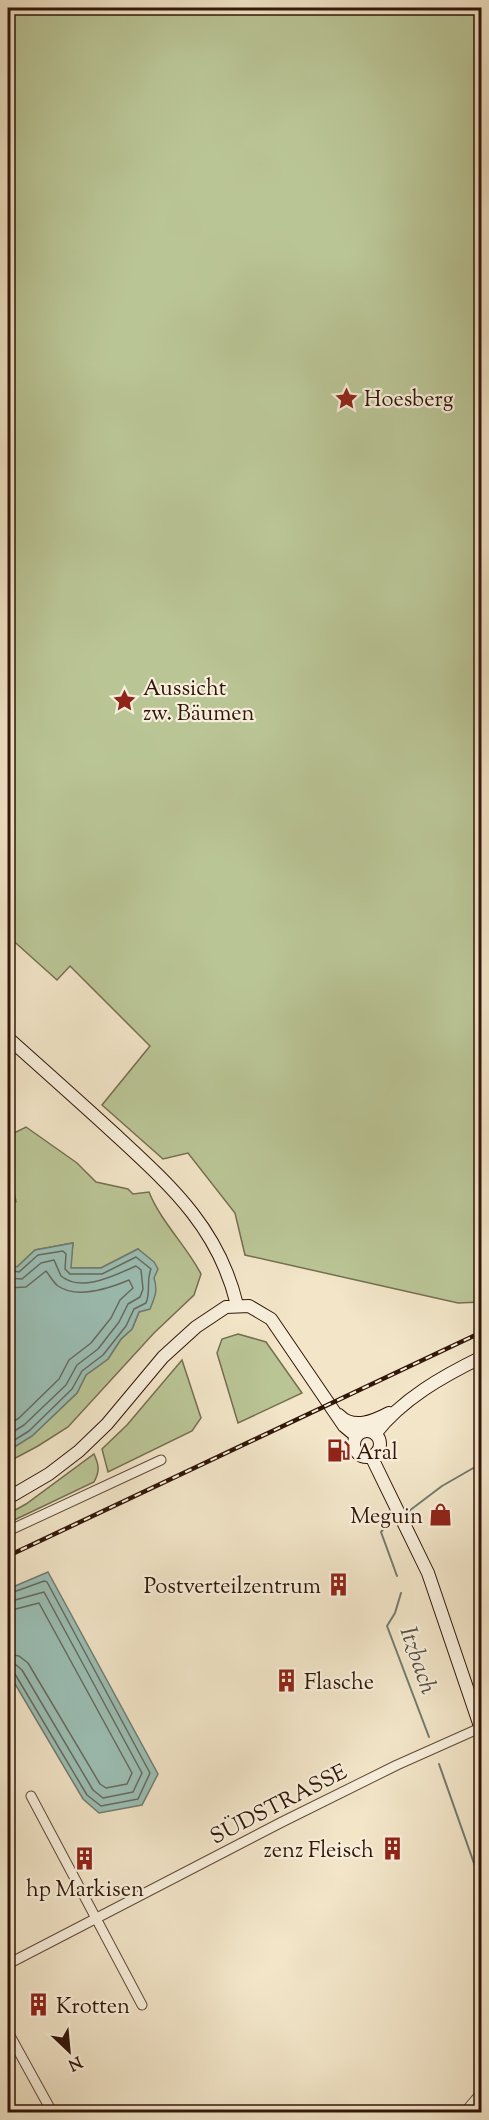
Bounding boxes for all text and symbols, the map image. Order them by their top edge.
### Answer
place icon: Hoesberg [333,385,359,411]
place label: Hoesberg [364,385,454,417]
place label: Aussicht zw. Bäumen [143,674,254,731]
place icon: Aussicht zw. Bäumen [112,687,138,713]
fuel station icon: Aral [325,1438,351,1464]
place label: Aral [356,1438,398,1470]
place label: Meguin [350,1502,423,1534]
shop icon: Meguin [428,1502,454,1528]
place label: Postverteilzentrum [144,1572,321,1604]
building icon: Postverteilzentrum [326,1572,352,1598]
water label: Itzbach [390,1623,445,1699]
building icon: Flasche [273,1668,299,1694]
place label: Flasche [304,1668,374,1700]
street label: SÜDSTRASSE [205,1757,353,1854]
place label: zenz Fleisch [263,1836,374,1868]
building icon: zenz Fleisch [379,1836,405,1862]
building icon: hp Markisen [72,1846,98,1872]
place label: hp Markisen [26,1875,144,1907]
building icon: Krotten [25,1992,51,2018]
place label: Krotten [56,1992,130,2024]
north arrow [39,2021,99,2081]
text: N [63,2049,85,2075]

